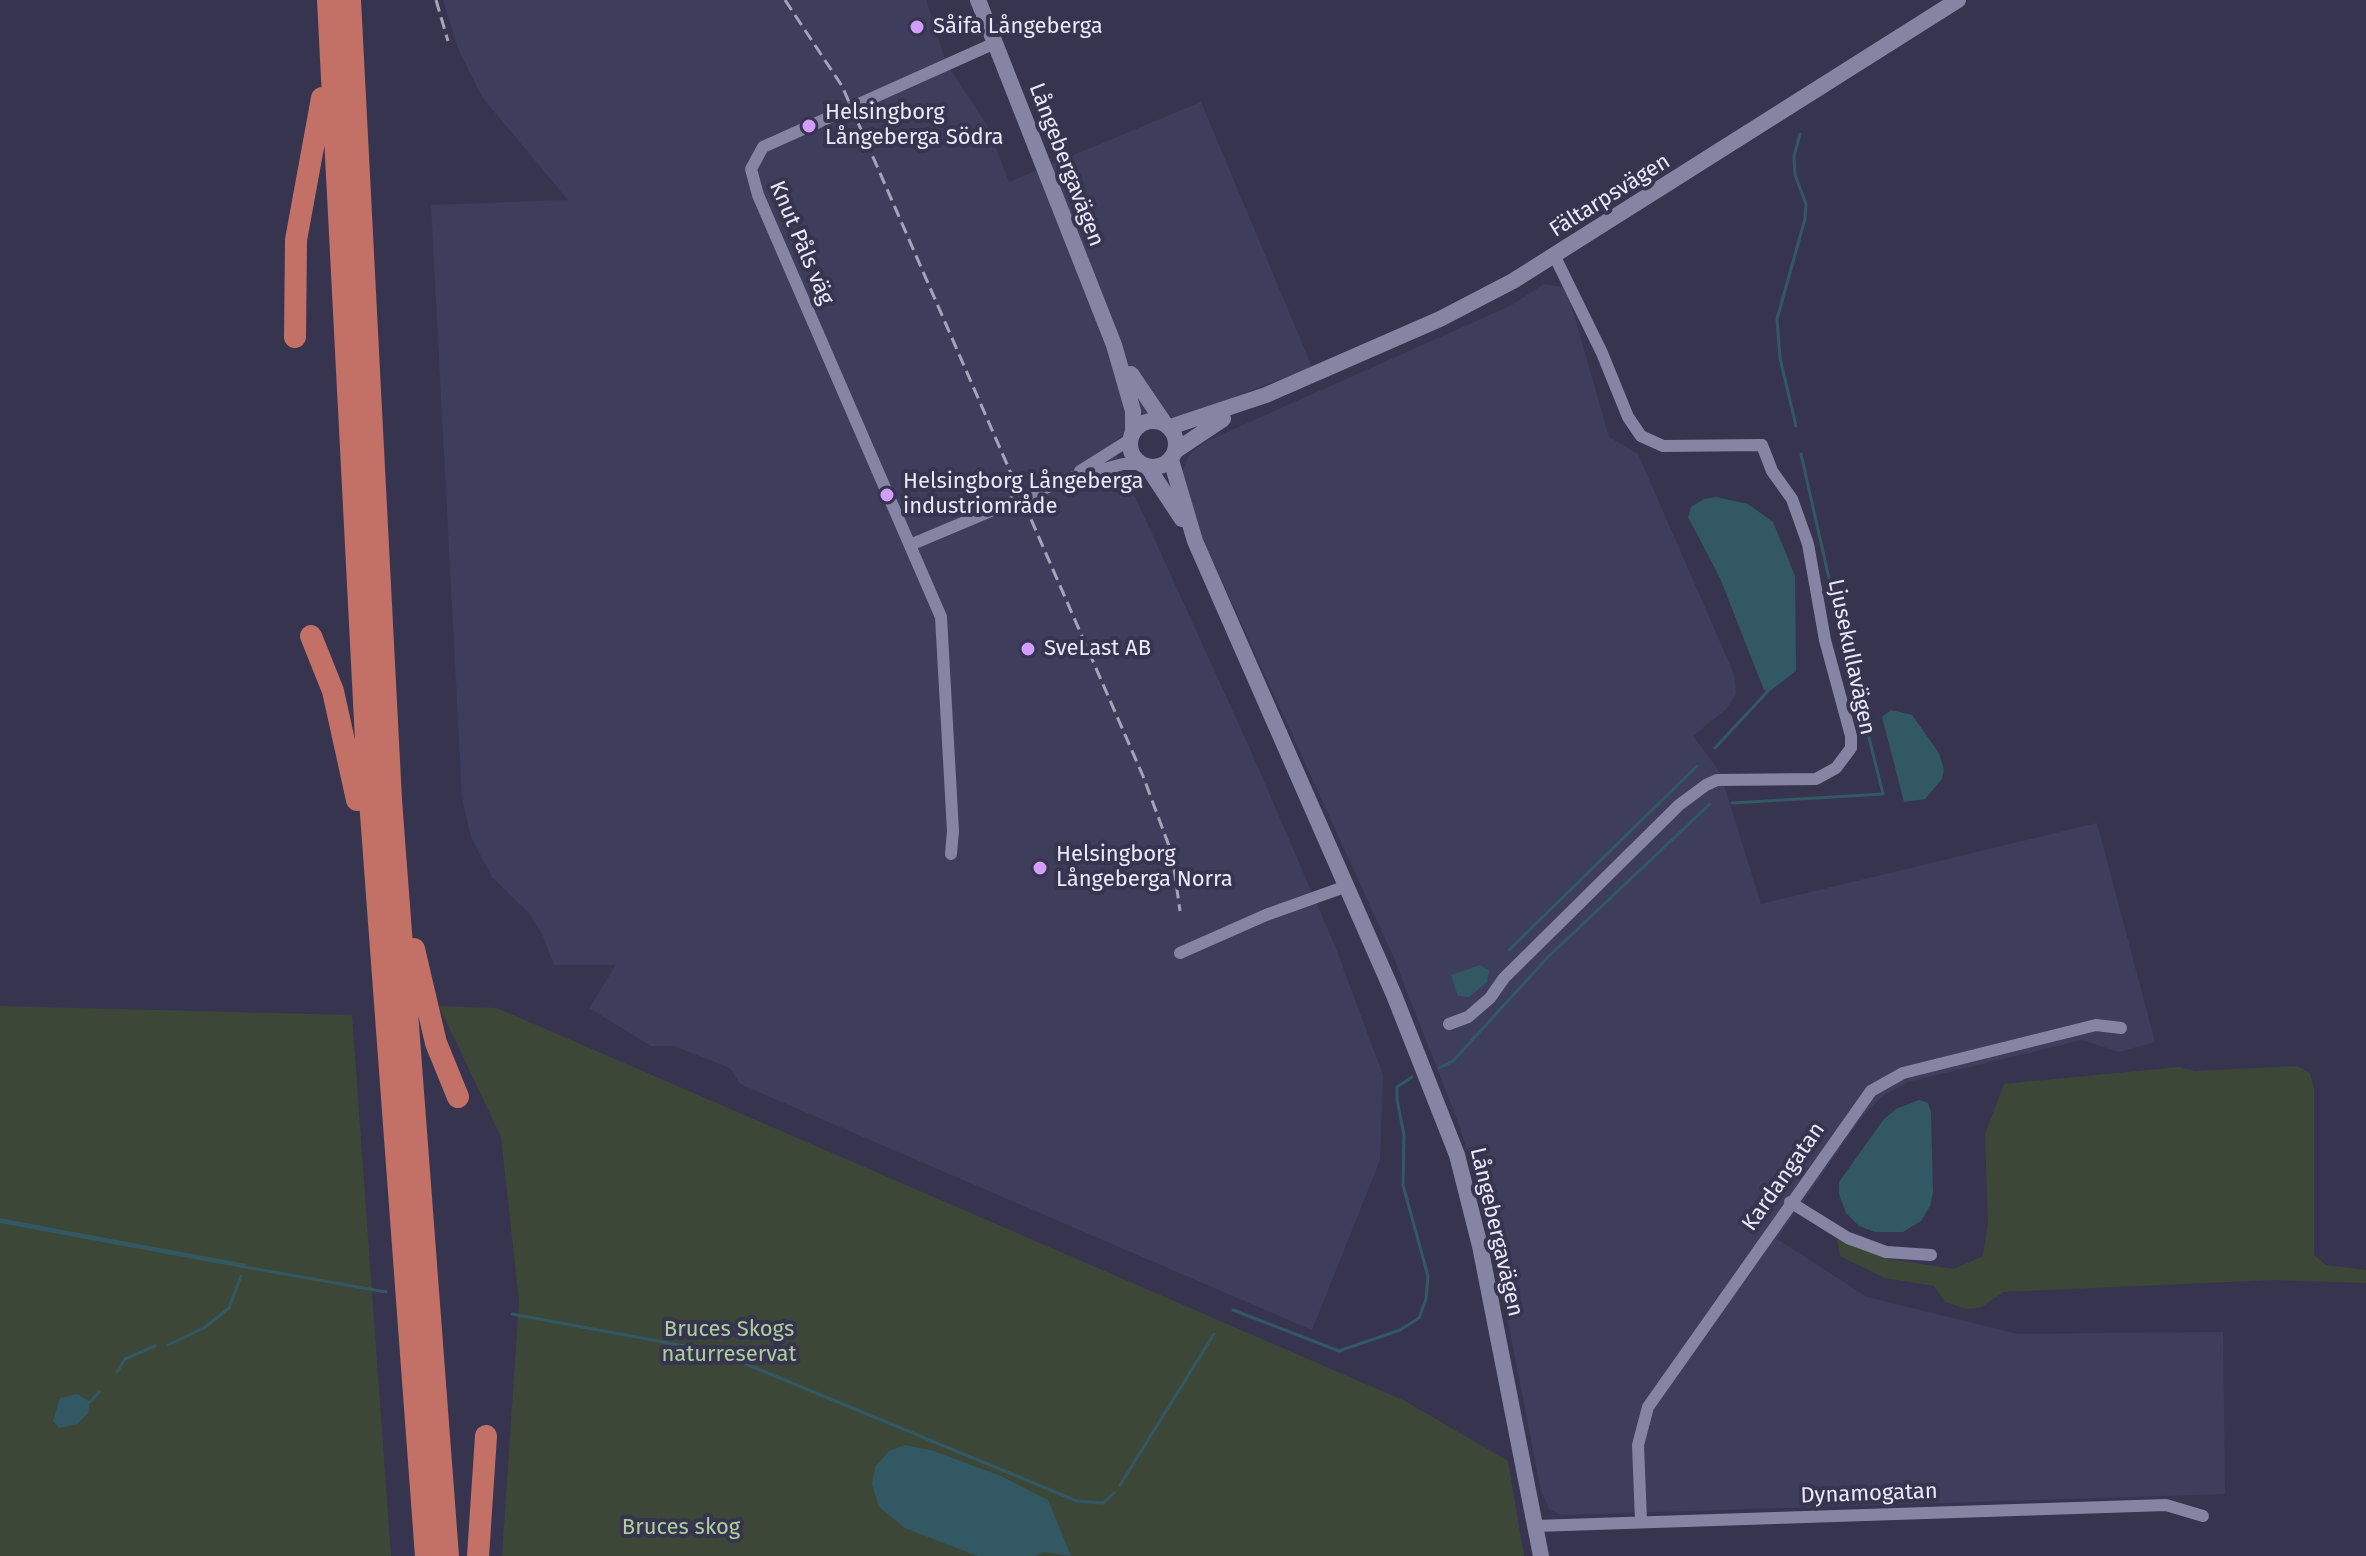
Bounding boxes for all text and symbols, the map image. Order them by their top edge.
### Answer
place label: Såifa Långeberga [933,14,1103,40]
marker: Såifa Långeberga [908,18,926,36]
street label: Långebergavägen [1023,80,1109,250]
place label: Helsingborg Långeberga Södra [825,100,1003,152]
marker: Helsingborg Långeberga Södra [800,117,818,135]
street label: Fältarpsvägen [1545,148,1675,244]
street label: Knut Påls väg [763,177,839,309]
place label: Helsingborg Långeberga industriområde [903,469,1143,520]
marker: Helsingborg Långeberga industriområde [878,486,896,504]
street label: Ljusekullavägen [1822,577,1880,737]
place label: SveLast AB [1044,636,1151,662]
marker: SveLast AB [1019,640,1037,658]
place label: Helsingborg Långeberga Norra [1056,842,1233,894]
marker: Helsingborg Långeberga Norra [1031,859,1049,877]
street label: Kardangatan [1737,1118,1831,1236]
street label: Långebergavägen [1464,1145,1528,1319]
park label: Bruces Skogs naturreservat [661,1317,797,1368]
street label: Dynamogatan [1800,1478,1938,1510]
park label: Bruces skog [622,1515,740,1541]

